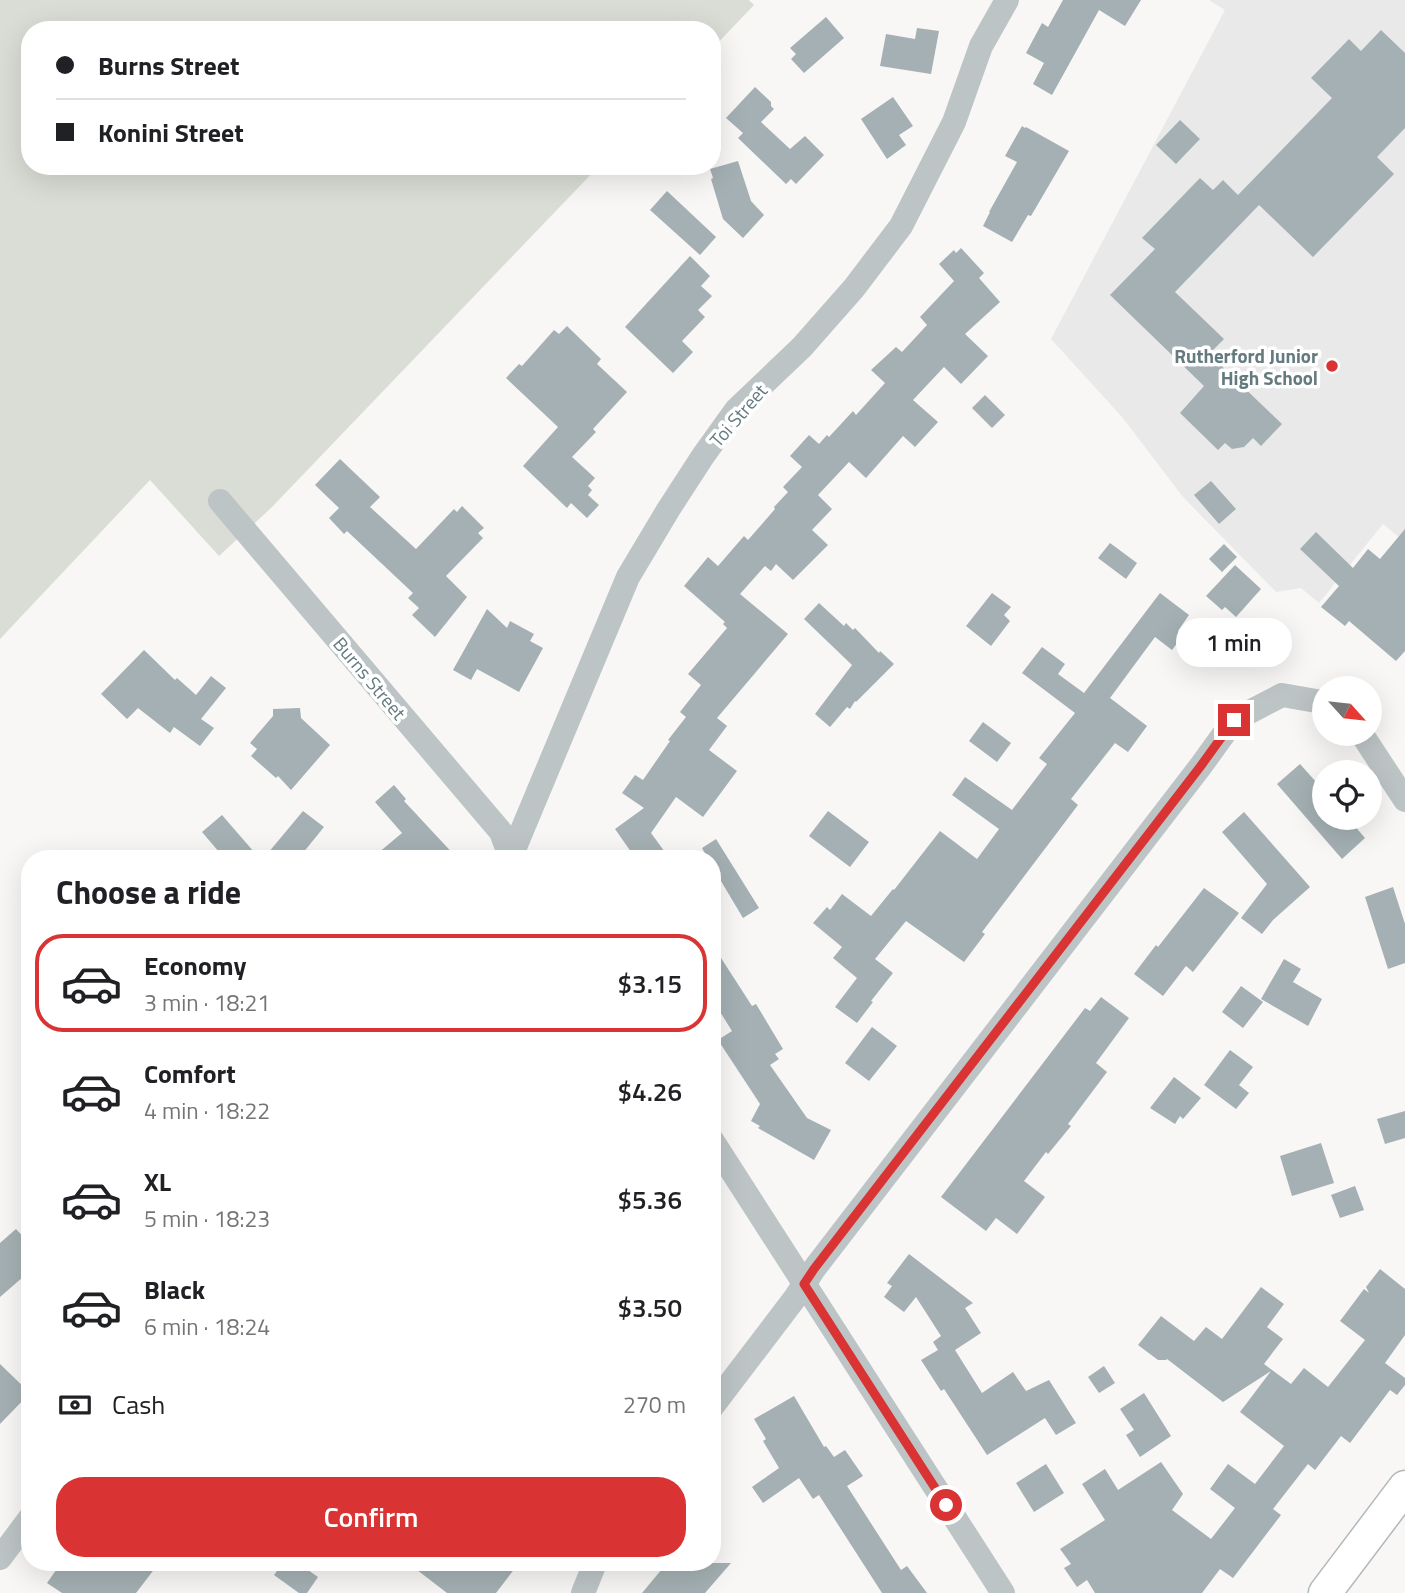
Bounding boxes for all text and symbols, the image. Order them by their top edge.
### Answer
text: Burns Street [98,46,239,85]
text: Konini Street [98,113,244,152]
place label: Rutherford Junior High School [1174,341,1318,392]
marker: Rutherford Junior High School [1324,358,1340,374]
street label: Toi Street [702,377,774,453]
callout: 1 min [1176,618,1292,668]
text: 1 min [1206,625,1262,660]
street label: Burns Street [327,630,414,726]
north arrow [1312,676,1382,746]
map controls [1312,676,1382,830]
route end [1218,704,1250,736]
button: locate [1312,760,1382,830]
text: Choose a ride [56,868,241,916]
text: Economy [144,946,246,985]
icon: car [60,952,123,1015]
text: $3.15 [618,964,682,1003]
text: 3 min · 18:21 [144,985,270,1020]
text: Comfort [144,1054,236,1093]
icon: car [60,1060,123,1123]
text: $4.26 [618,1072,682,1111]
text: 4 min · 18:22 [144,1093,270,1128]
text: XL [144,1162,171,1201]
icon: car [60,1168,123,1231]
text: $5.36 [618,1180,682,1219]
text: 5 min · 18:23 [144,1201,270,1236]
text: Black [144,1270,205,1309]
icon: car [60,1276,123,1339]
text: $3.50 [618,1288,682,1327]
text: 6 min · 18:24 [144,1309,270,1344]
text: Cash [112,1385,165,1424]
icon: cash [56,1386,94,1424]
text: 270 m [623,1387,686,1422]
button: Confirm [56,1477,686,1557]
route start [930,1489,962,1521]

